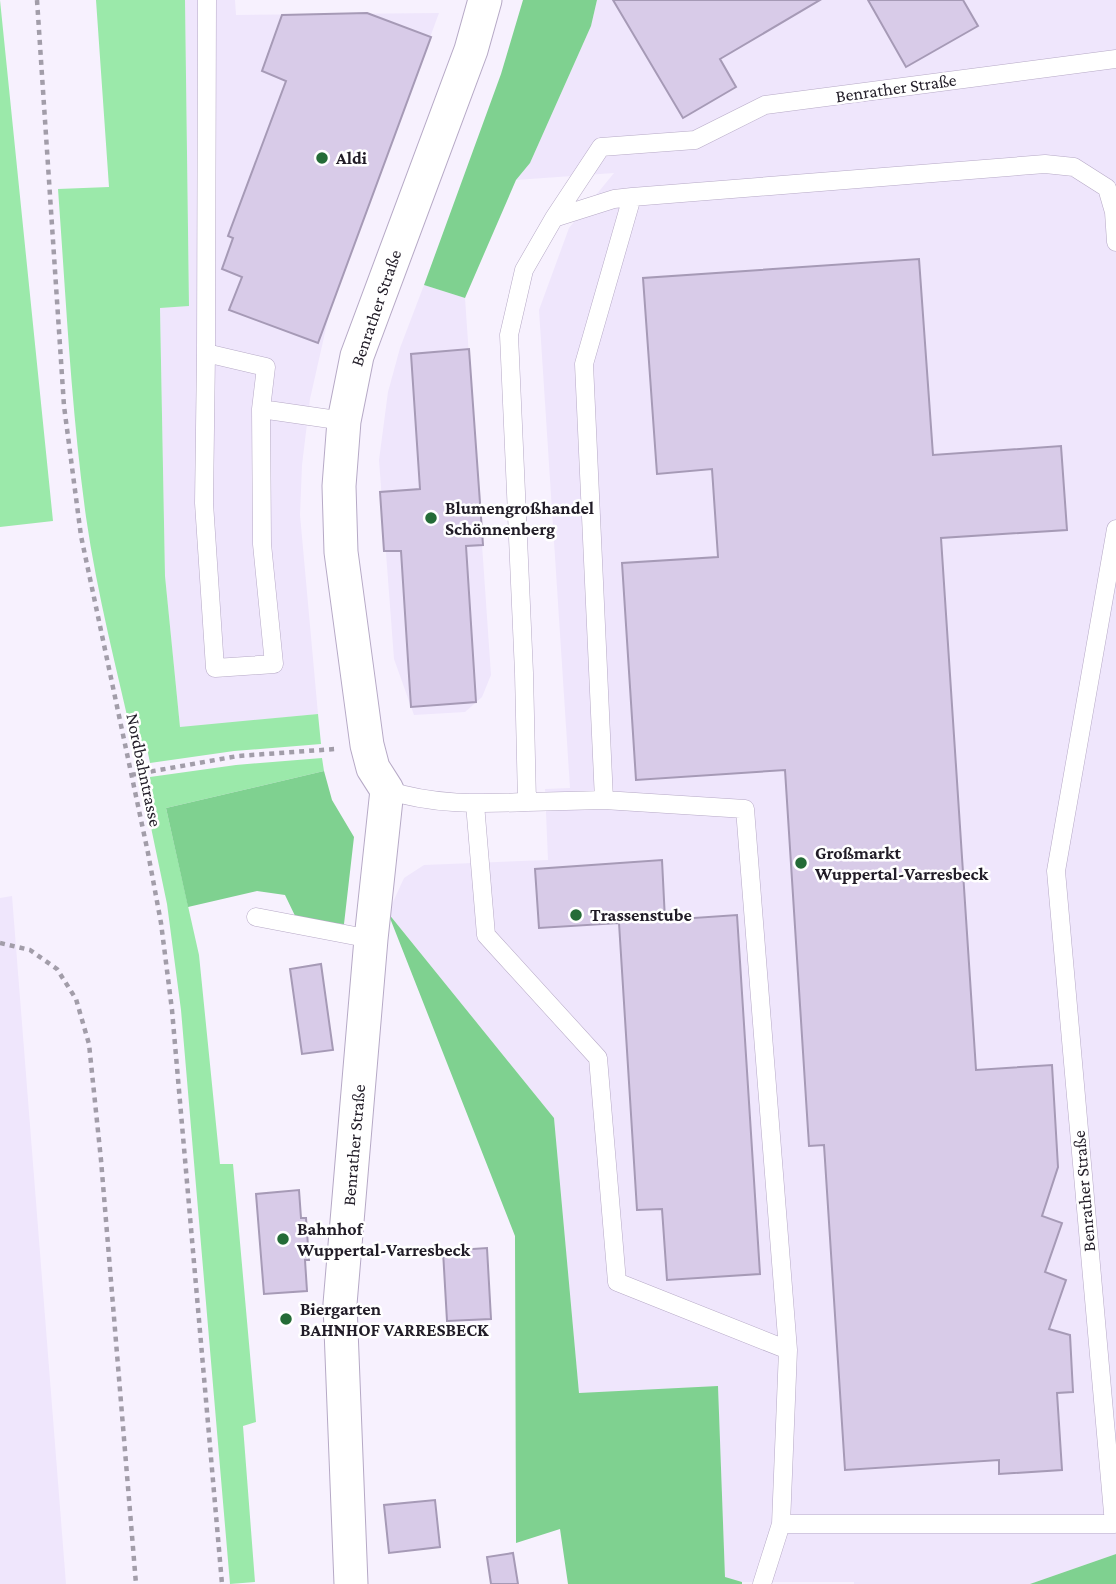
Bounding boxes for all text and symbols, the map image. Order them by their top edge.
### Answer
street label: Benrather Straße [834,70,958,106]
place label: Aldi [335,148,368,168]
marker: Aldi [314,150,330,166]
street label: Benrather Straße [347,247,405,369]
place label: Blumengroßhandel Schönnenberg [445,498,594,539]
marker: Blumengroßhandel Schönnenberg [423,510,439,526]
street label: Nordbahntrasse [122,711,166,829]
place label: Großmarkt Wuppertal-Varresbeck [814,843,989,884]
marker: Großmarkt Wuppertal-Varresbeck [793,855,809,871]
place label: Trassenstube [590,905,692,925]
marker: Trassenstube [568,907,584,923]
street label: Benrather Straße [339,1083,369,1207]
street label: Benrather Straße [1069,1129,1099,1253]
place label: Bahnhof Wuppertal-Varresbeck [296,1219,471,1260]
marker: Bahnhof Wuppertal-Varresbeck [275,1231,291,1247]
place label: Biergarten BAHNHOF VARRESBECK [300,1299,489,1340]
marker: Biergarten BAHNHOF VARRESBECK [278,1311,294,1327]

